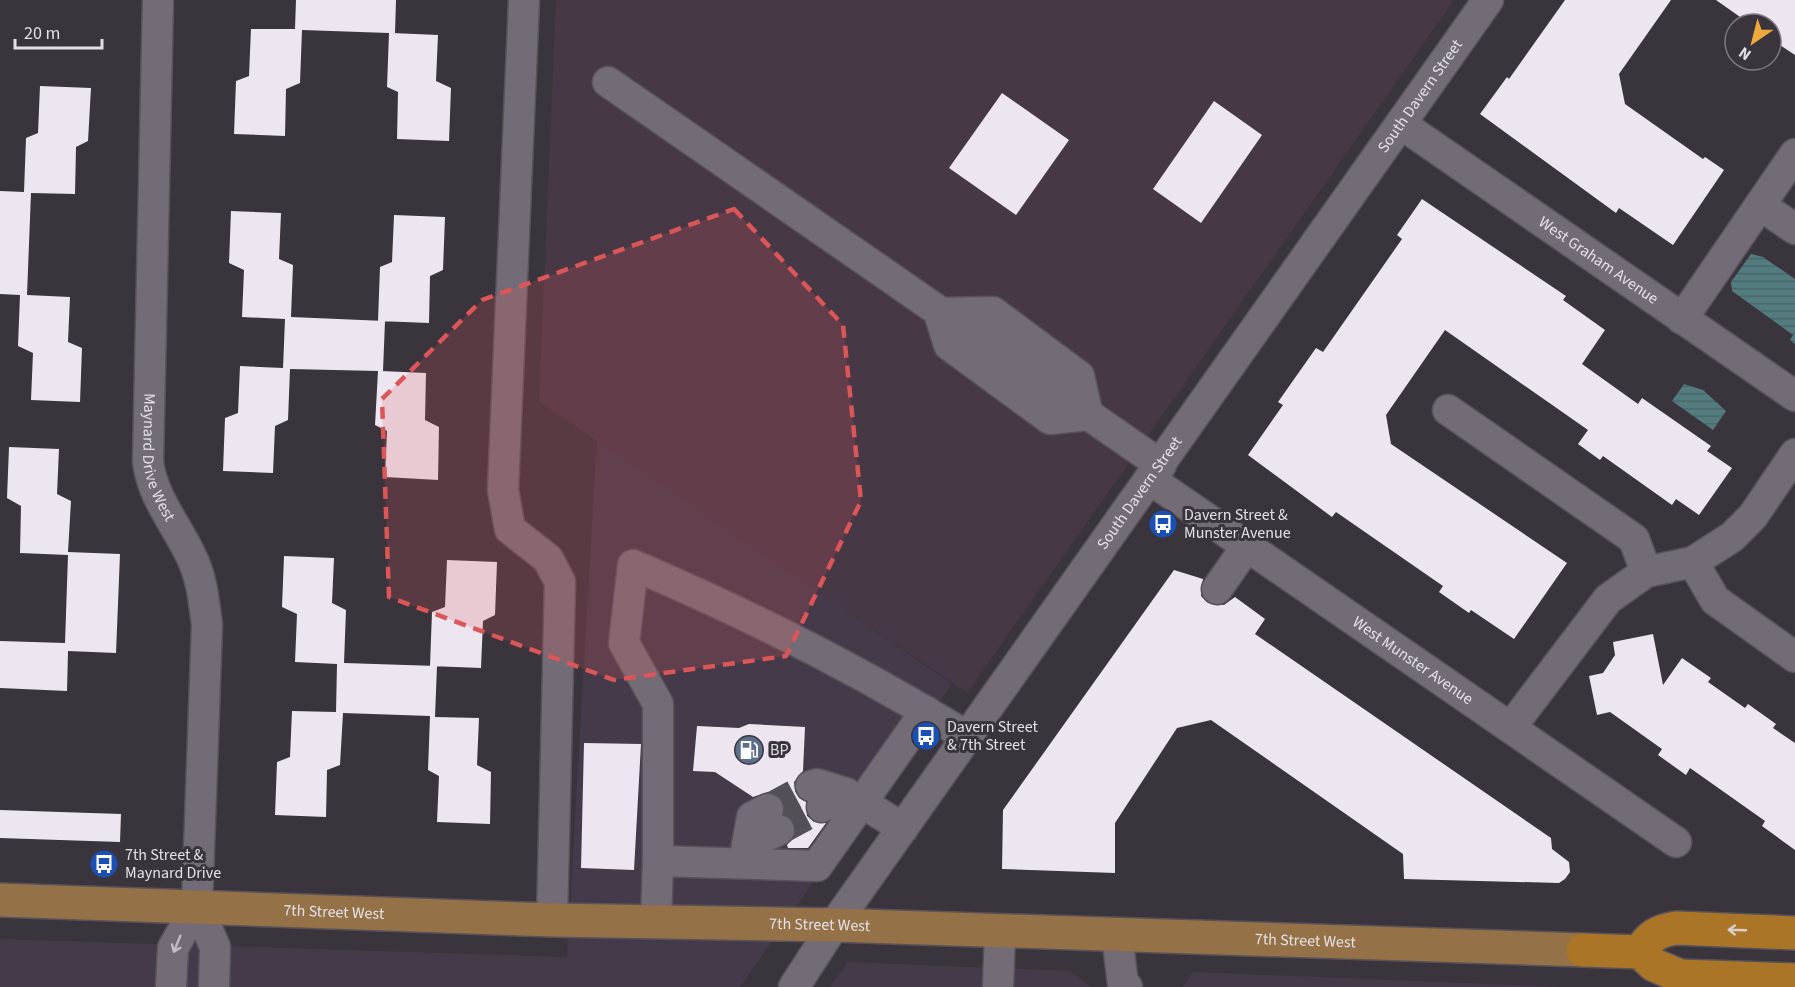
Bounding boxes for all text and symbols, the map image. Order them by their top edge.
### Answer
scale bar [15,12,102,50]
north arrow [1723,12,1783,72]
text: 20 m [24,21,60,46]
street label: South Davern Street [1372,34,1468,157]
text: N [1734,41,1756,66]
street label: West Graham Avenue [1534,211,1663,310]
street label: Maynard Drive West [137,393,181,526]
street label: South Davern Street [1092,431,1188,554]
place label: Davern Street & Munster Avenue [1184,504,1291,544]
bus stop icon: Davern Street & Munster Avenue [1147,508,1179,540]
street label: West Munster Avenue [1348,611,1478,710]
place label: Davern Street & 7th Street [947,716,1038,756]
bus stop icon: Davern Street & 7th Street [910,720,942,752]
fuel station icon: BP [733,734,765,766]
place label: BP [770,739,788,761]
place label: 7th Street & Maynard Drive [125,844,221,884]
bus stop icon: 7th Street & Maynard Drive [88,848,120,880]
street label: 7th Street West [283,899,385,925]
street label: 7th Street West [769,913,871,937]
one-way arrow [1727,925,1747,936]
street label: 7th Street West [1255,928,1357,953]
one-way arrow [171,935,182,953]

